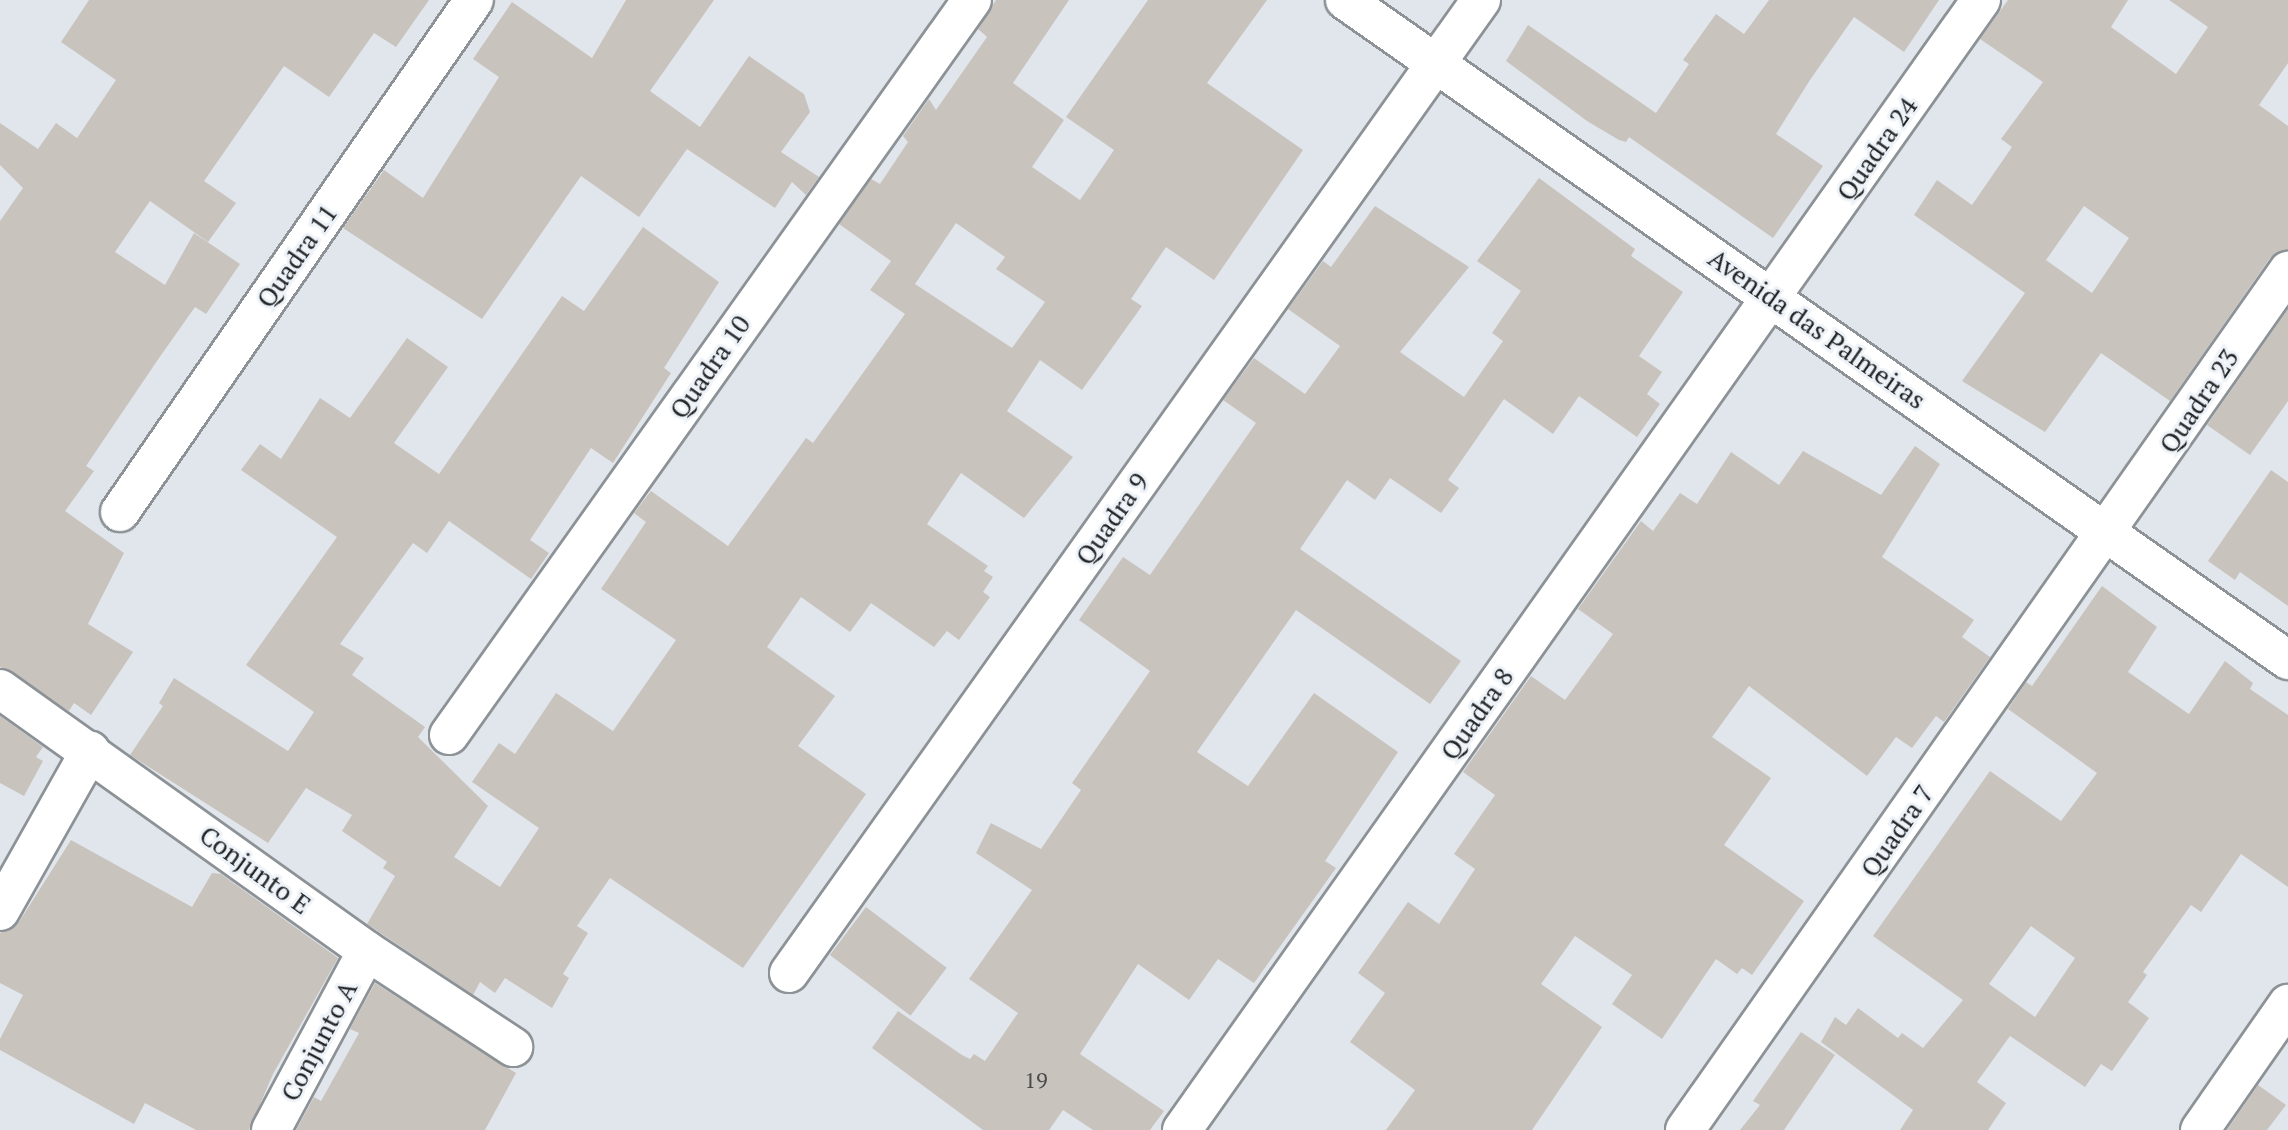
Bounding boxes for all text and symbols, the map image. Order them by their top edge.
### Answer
street label: Quadra 24 [1830,91,1924,207]
street label: Quadra 11 [250,198,344,314]
street label: Avenida das Palmeiras [1702,242,1932,416]
street label: Quadra 10 [663,309,757,425]
street label: Quadra 23 [2153,343,2245,459]
street label: Quadra 9 [1069,467,1155,571]
street label: Quadra 8 [1434,662,1520,766]
street label: Quadra 7 [1854,779,1940,883]
street label: Conjunto E [194,819,316,921]
street label: Conjunto A [274,975,364,1107]
house number: 19 [1024,1067,1048,1093]

